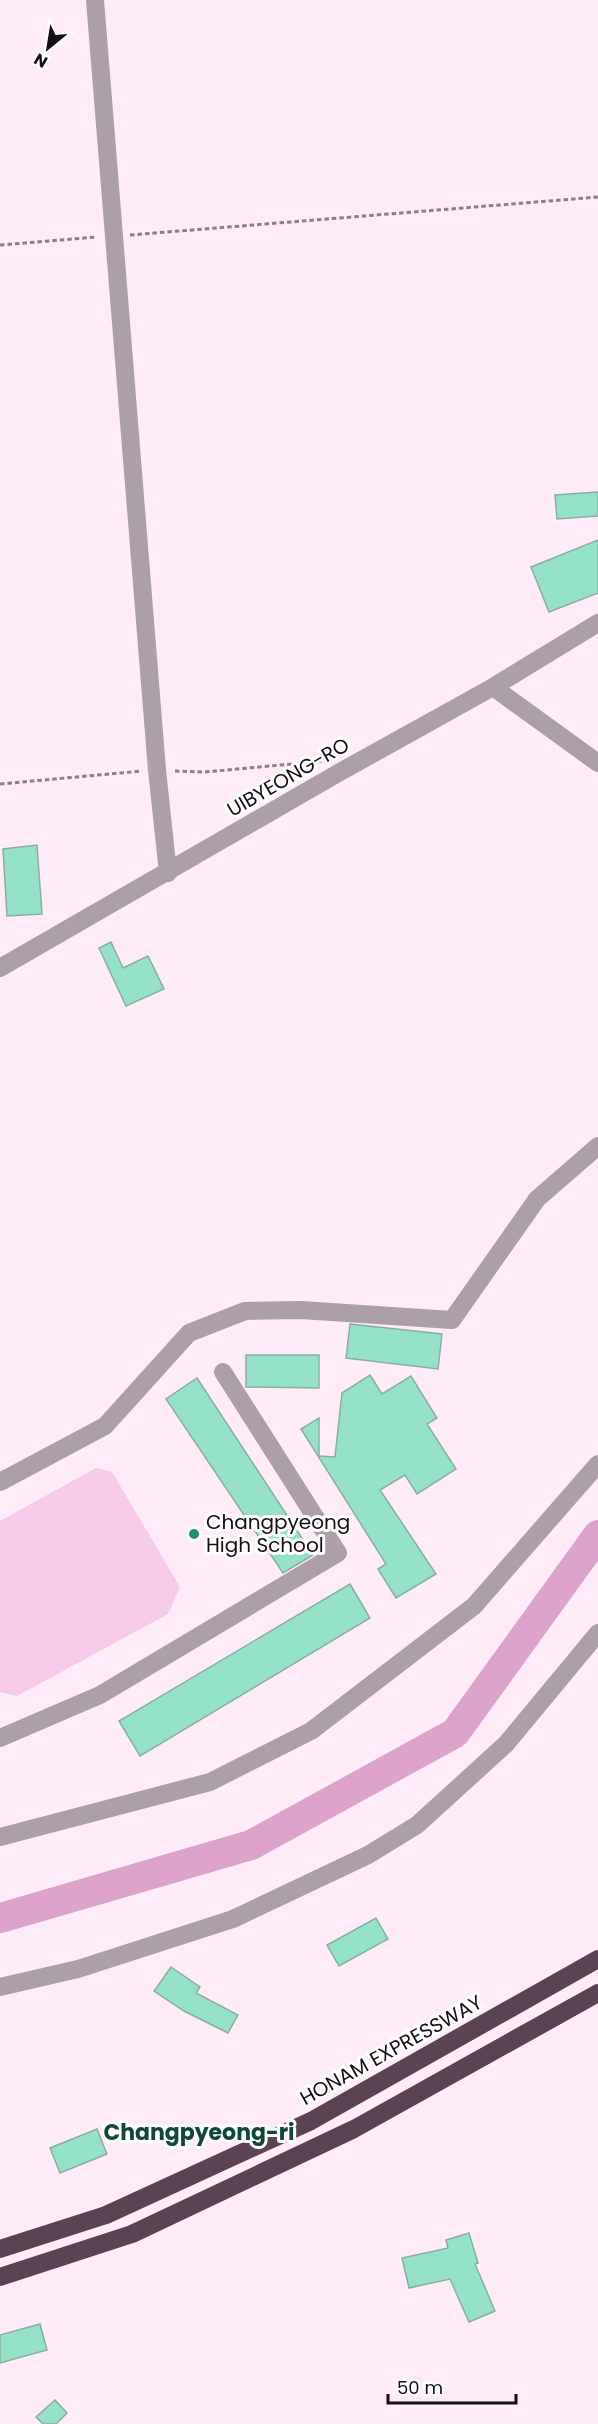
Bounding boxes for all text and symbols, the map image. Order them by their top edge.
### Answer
north arrow [18,18,78,78]
text: N [30,48,52,74]
street label: UIBYEONG-RO [222,731,354,823]
place label: Changpyeong High School [206,1508,350,1559]
marker: Changpyeong High School [187,1527,201,1541]
street label: HONAM EXPRESSWAY [295,1988,487,2112]
district label: Changpyeong-ri [103,2117,295,2148]
scale bar [388,2367,516,2405]
text: 50 m [397,2375,443,2400]

